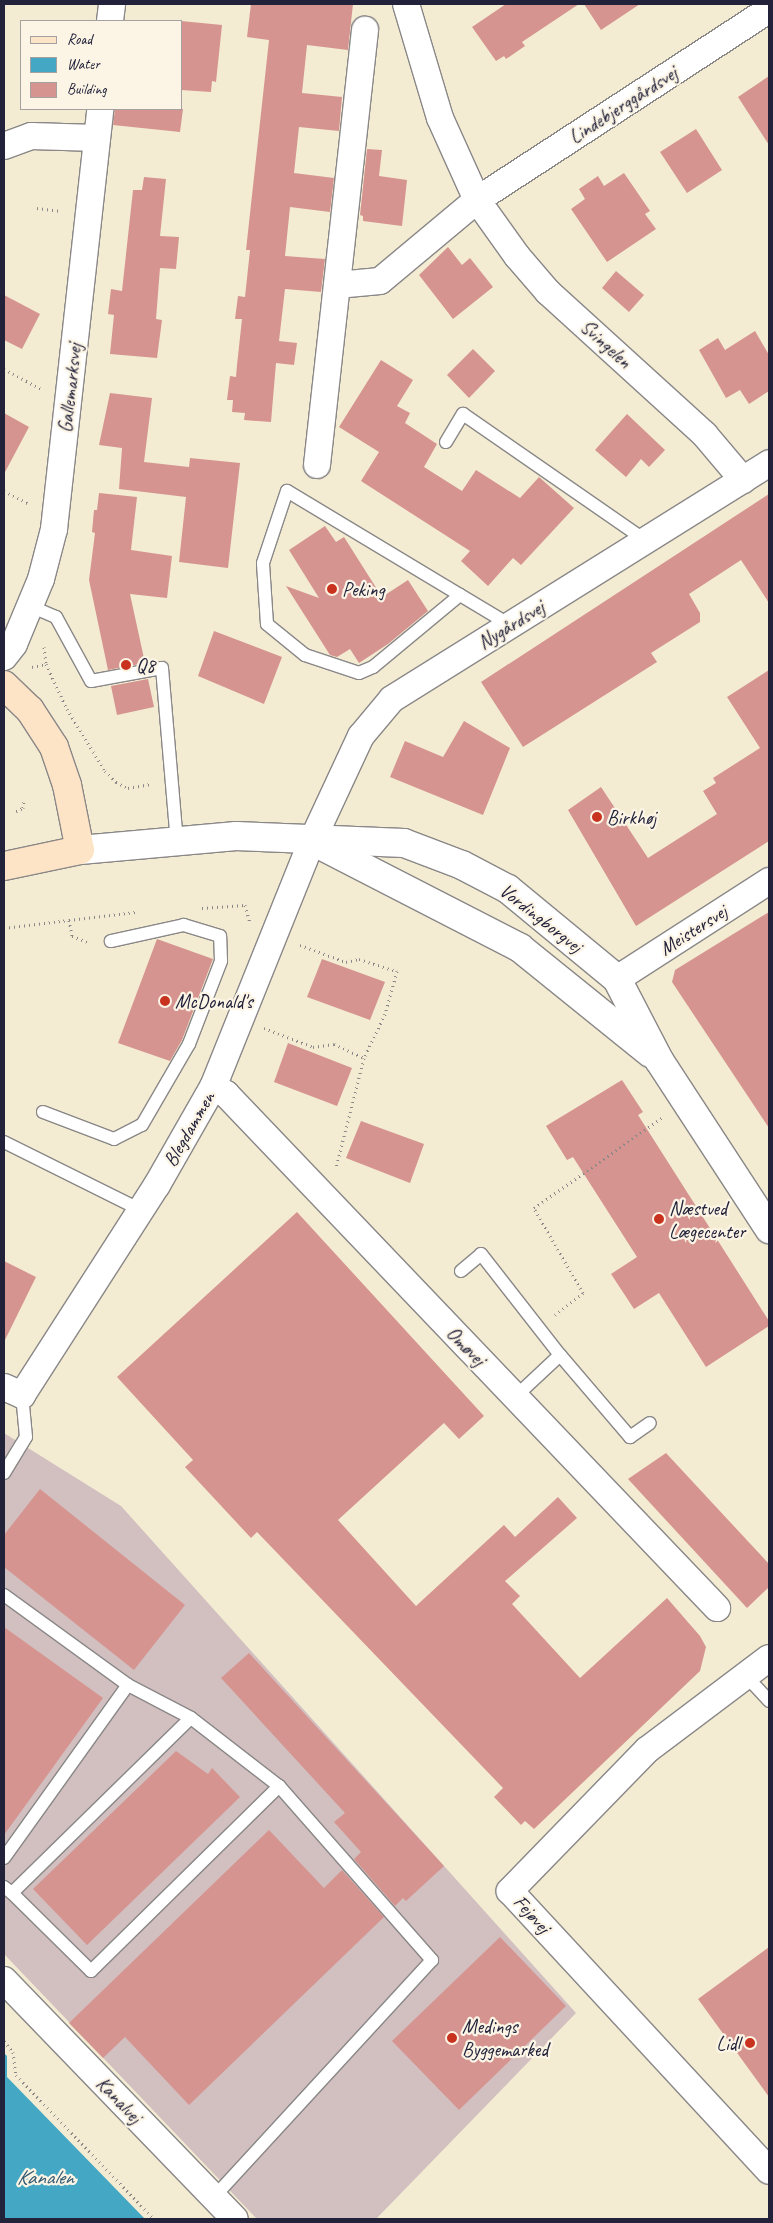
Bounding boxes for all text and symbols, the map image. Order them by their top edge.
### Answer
legend [20,20,182,110]
text: Road [67,30,92,49]
text: Water [67,55,100,74]
street label: Lindebjerggårdsvej [564,61,682,149]
text: Building [67,80,106,99]
street label: Svingelen [575,315,637,373]
street label: Gallemarksvej [53,342,87,434]
place label: Peking [342,577,385,601]
marker: Peking [326,583,338,595]
street label: Nygårdsvej [473,595,549,655]
place label: Q8 [136,653,155,677]
marker: Q8 [120,659,132,671]
place label: Birkhøj [607,805,656,829]
marker: Birkhøj [591,811,603,823]
street label: Vordingborgvej [495,878,587,958]
street label: Meistersvej [655,899,731,961]
place label: McDonald's [175,989,253,1013]
marker: McDonald's [159,995,171,1007]
street label: Blegdammen [158,1087,220,1171]
place label: Næstved Lægecenter [669,1196,745,1243]
marker: Næstved Lægecenter [653,1213,665,1225]
street label: Omøvej [441,1321,491,1371]
street label: Fejøvej [508,1890,556,1938]
place label: Medings Byggemarked [462,2014,548,2061]
place label: Lidl [716,2031,740,2055]
marker: Medings Byggemarked [446,2032,458,2044]
marker: Lidl [744,2037,756,2049]
street label: Kanalvej [91,2072,147,2128]
water label: Kanalen [17,2164,73,2190]

